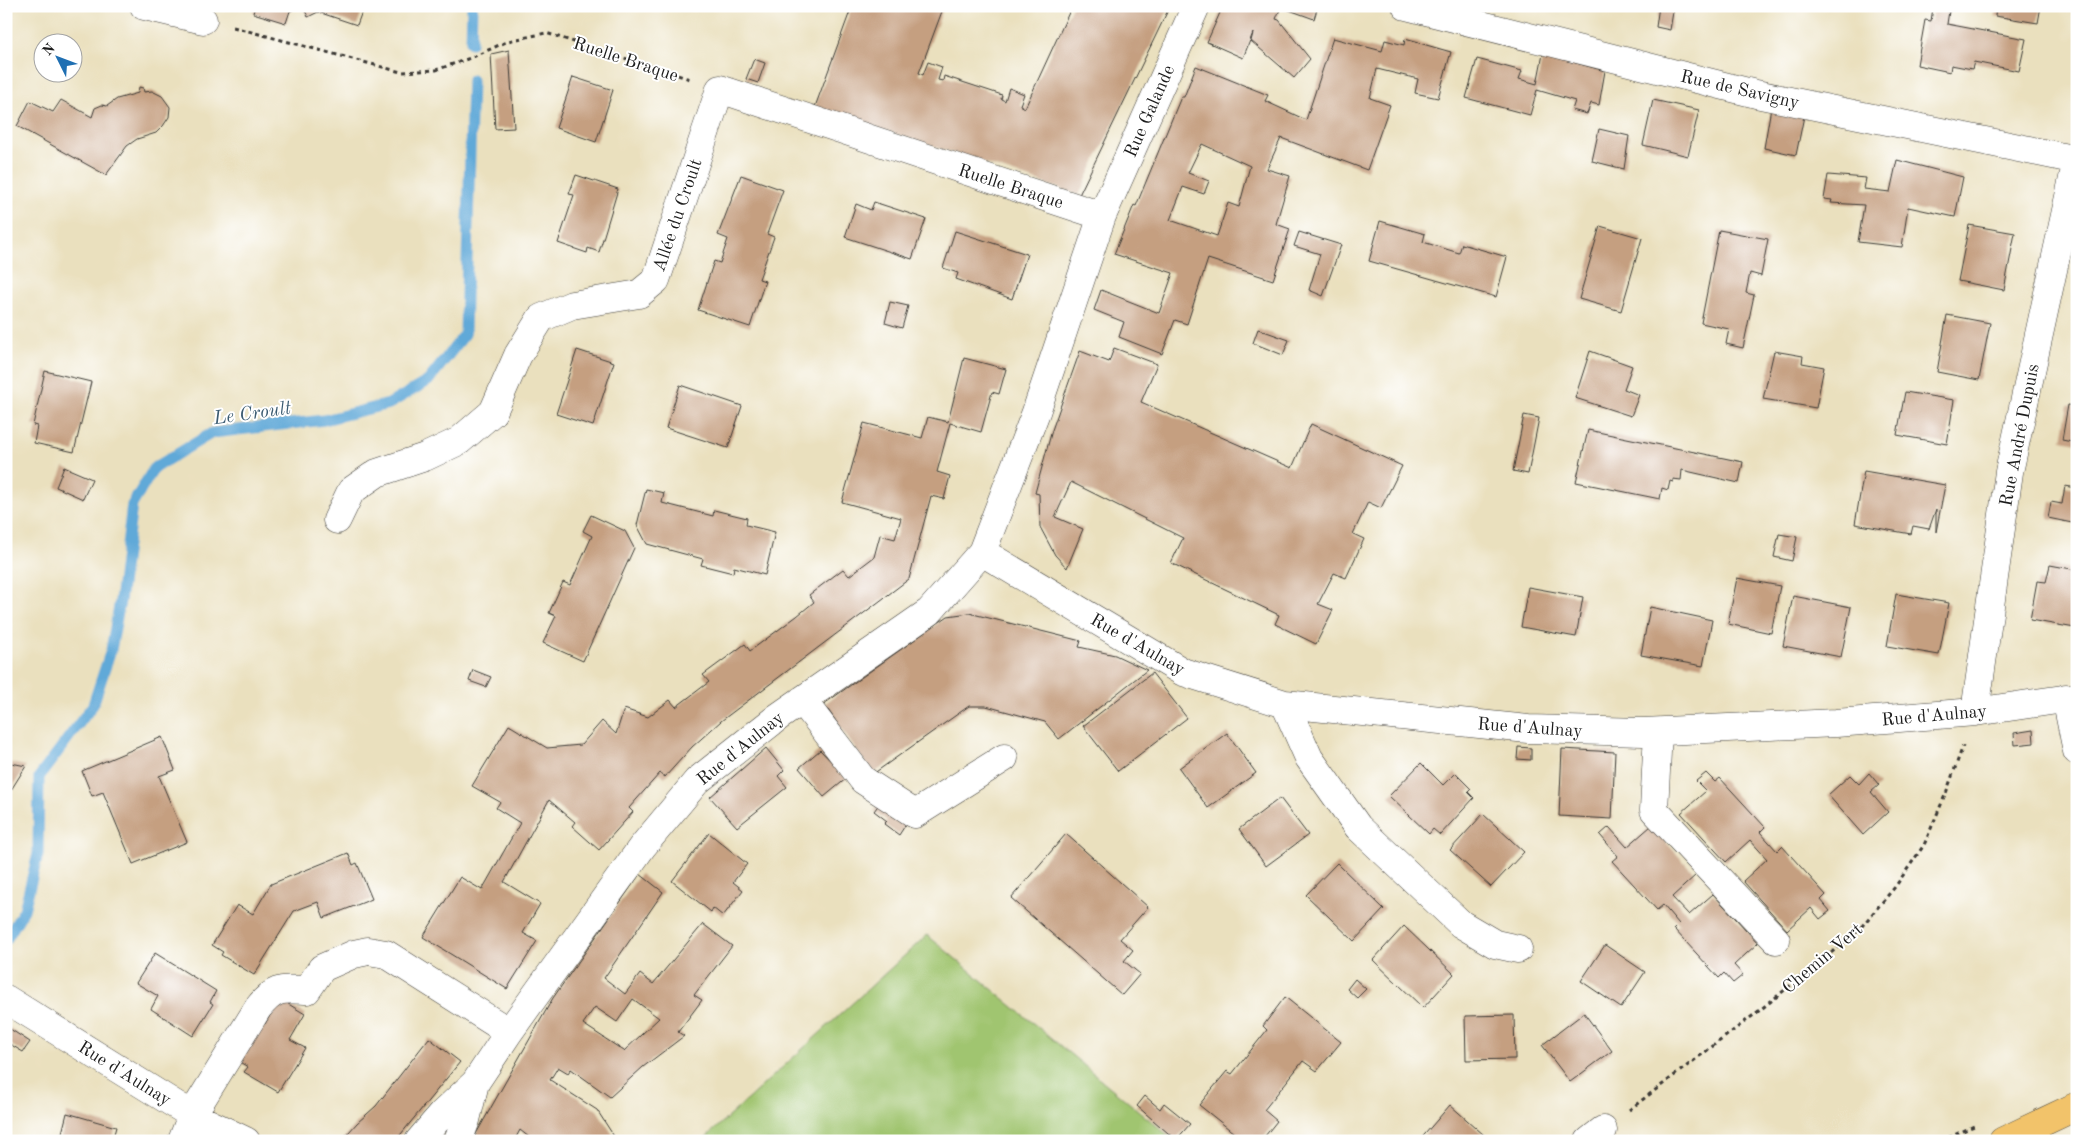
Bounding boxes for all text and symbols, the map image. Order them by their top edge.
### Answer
north arrow [32,32,82,82]
street label: Ruelle Braque [571,34,681,85]
text: N [40,41,58,59]
street label: Rue Galande [1122,63,1178,160]
street label: Rue de Savigny [1679,68,1801,112]
street label: Allée du Croult [650,156,706,274]
street label: Ruelle Braque [956,161,1066,212]
street label: Rue André Dupuis [1997,362,2043,508]
water label: Le Croult [211,400,293,429]
street label: Rue d'Aulnay [1087,611,1188,679]
street label: Rue d'Aulnay [1881,702,1988,730]
street label: Rue d'Aulnay [694,708,788,789]
street label: Rue d'Aulnay [1477,715,1584,741]
street label: Chemin Vert [1779,920,1866,997]
street label: Rue d'Aulnay [75,1038,174,1110]

